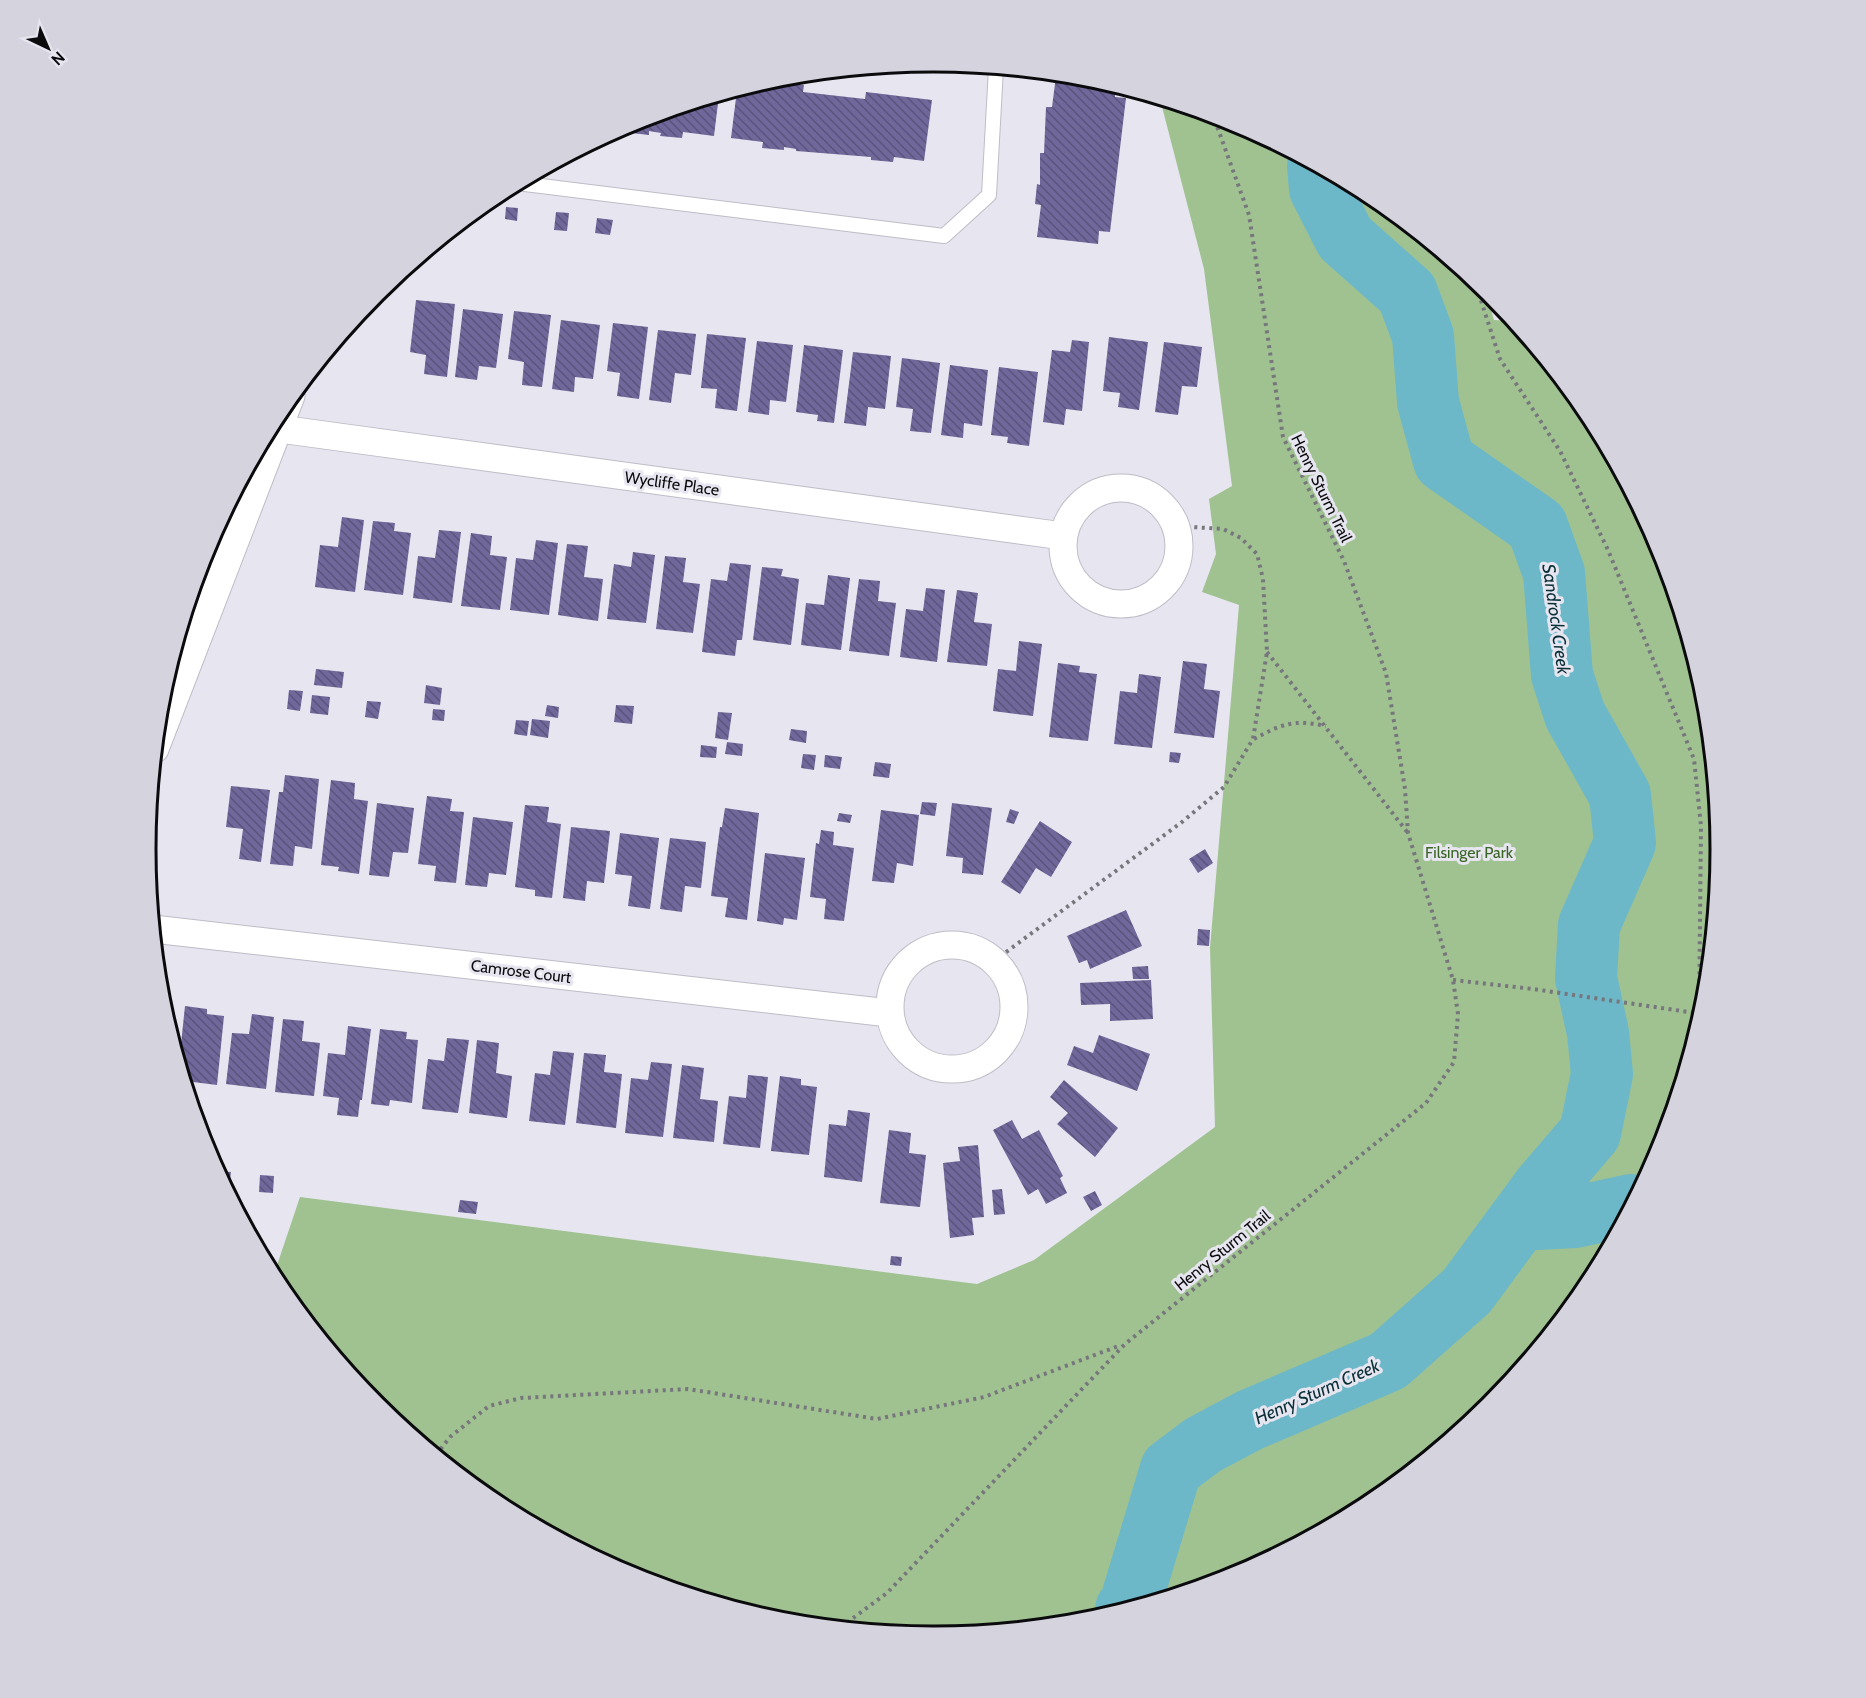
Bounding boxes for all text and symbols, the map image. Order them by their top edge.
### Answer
north arrow [18,18,78,78]
text: N [47,48,69,69]
street label: Henry Sturm Trail [1287,431,1356,545]
street label: Wycliffe Place [623,467,721,500]
water label: Sandrock Creek [1537,562,1575,677]
park label: Filsinger Park [1425,843,1514,862]
street label: Camrose Court [470,956,573,987]
street label: Henry Sturm Trail [1171,1206,1274,1295]
water label: Henry Sturm Creek [1251,1354,1384,1429]

